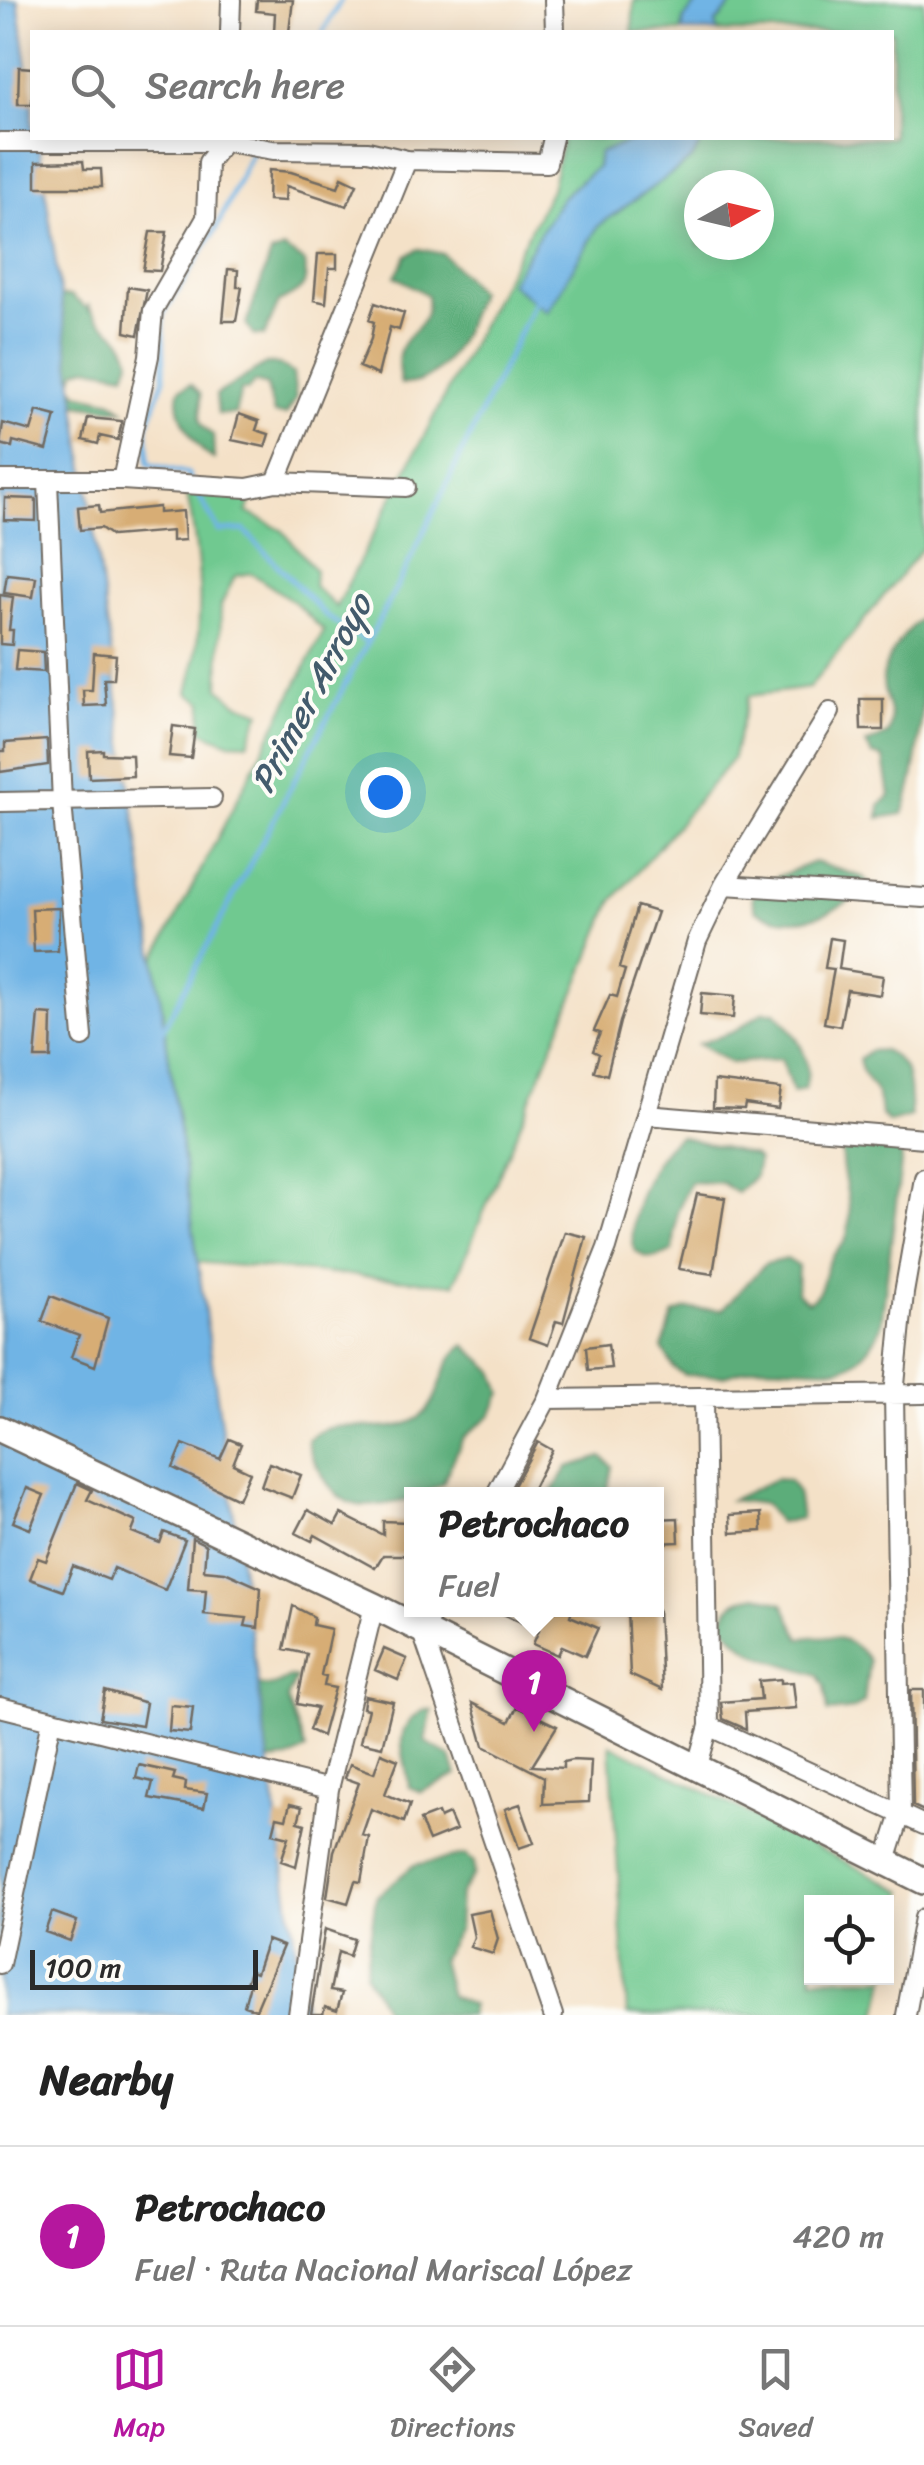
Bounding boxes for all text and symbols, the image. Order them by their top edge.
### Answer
search box [30,30,894,140]
text: Search here [145,52,345,119]
icon: search [65,58,120,113]
north arrow [684,170,774,260]
water label: Primer Arroyo [232,579,391,804]
your location [360,767,411,818]
popup [404,1487,664,1617]
text: Petrochaco [439,1490,629,1557]
text: Fuel [439,1557,499,1614]
pin: 1 [502,1650,566,1732]
map controls [804,1895,894,1985]
button: locate [804,1895,894,1985]
text: 100 m [45,1943,121,1992]
scale bar [30,1945,258,1990]
text: Nearby [40,2043,173,2117]
text: Petrochaco [135,2174,325,2241]
text: 1 [66,2208,79,2265]
text: 420 m [792,2208,884,2265]
text: Fuel · Ruta Nacional Mariscal López [135,2241,632,2298]
tab: Map [112,2342,167,2451]
tab: Directions [390,2342,515,2451]
tab: Saved [739,2342,812,2451]

